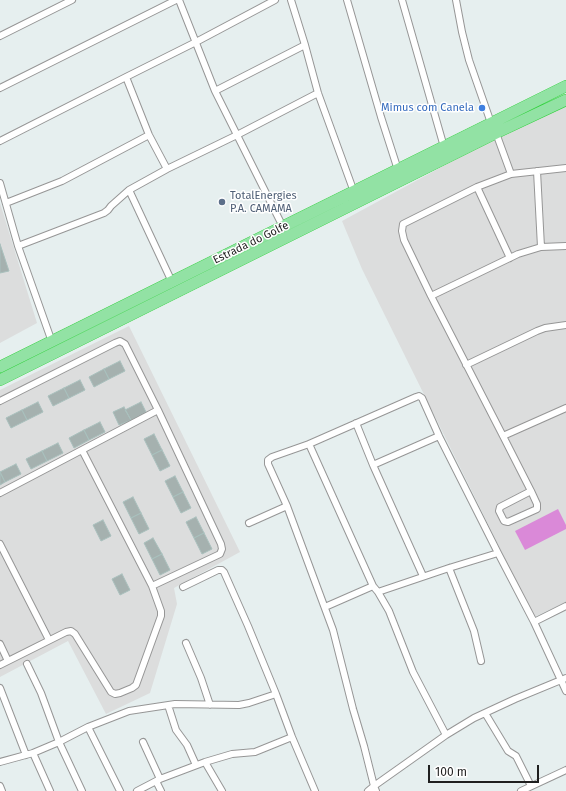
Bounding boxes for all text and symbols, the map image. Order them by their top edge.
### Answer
place label: Mimus com Canela [381,101,474,115]
marker: Mimus com Canela [477,103,487,113]
place label: TotalEnergies P.A. CAMAMA [230,189,297,215]
marker: TotalEnergies P.A. CAMAMA [217,197,227,207]
street label: Estrada do Golfe [211,219,291,267]
scale bar [430,757,541,783]
text: 100 m [435,765,467,779]

